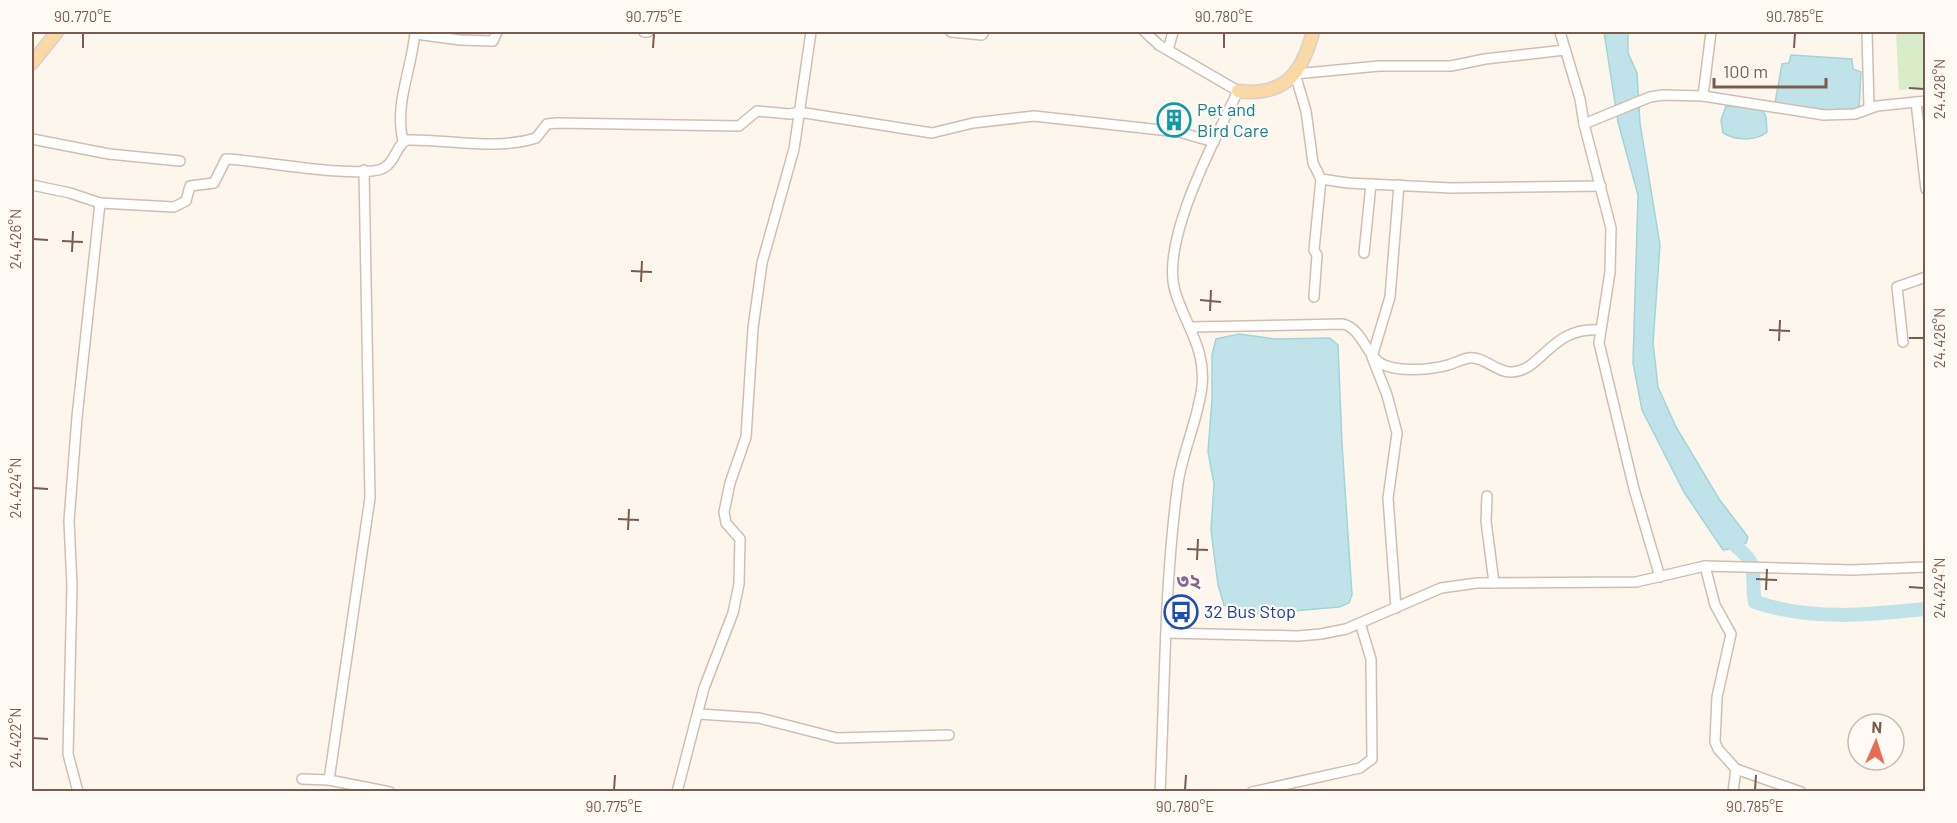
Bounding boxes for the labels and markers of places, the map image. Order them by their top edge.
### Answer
place label: Pet and Bird Care [1197,98,1269,141]
building icon: Pet and Bird Care [1156,102,1192,138]
bus stop icon: 32 Bus Stop [1163,594,1199,630]
place label: 32 Bus Stop [1204,600,1296,622]

